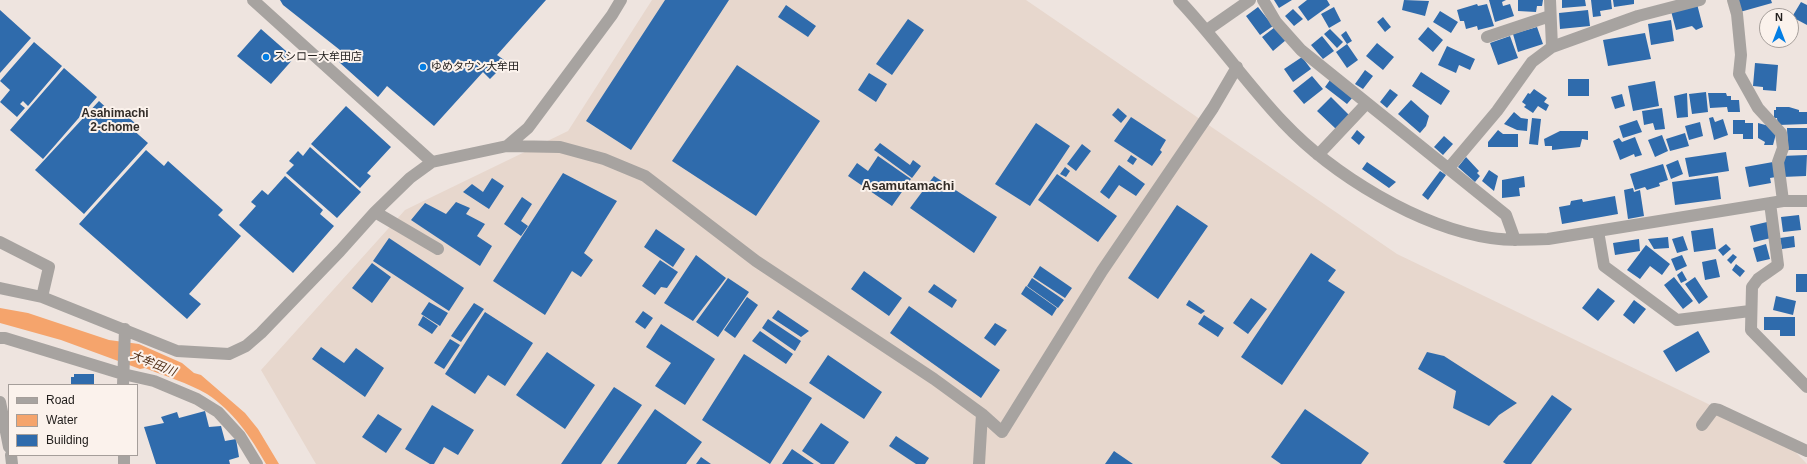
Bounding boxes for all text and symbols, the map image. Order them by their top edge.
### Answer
north arrow [1759,8,1799,48]
text: N [1775,11,1783,23]
place label: スシロー大牟田店 [274,50,362,64]
marker: スシロー大牟田店 [261,52,271,62]
place label: ゆめタウン大牟田 [431,60,519,74]
marker: ゆめタウン大牟田 [418,62,428,72]
district label: Asahimachi 2-chome [81,107,149,135]
district label: Asamutamachi [862,178,954,194]
water label: 大牟田川 [128,348,178,380]
legend [8,384,138,456]
text: Road [46,393,75,407]
text: Water [46,413,78,427]
text: Building [46,433,89,447]

